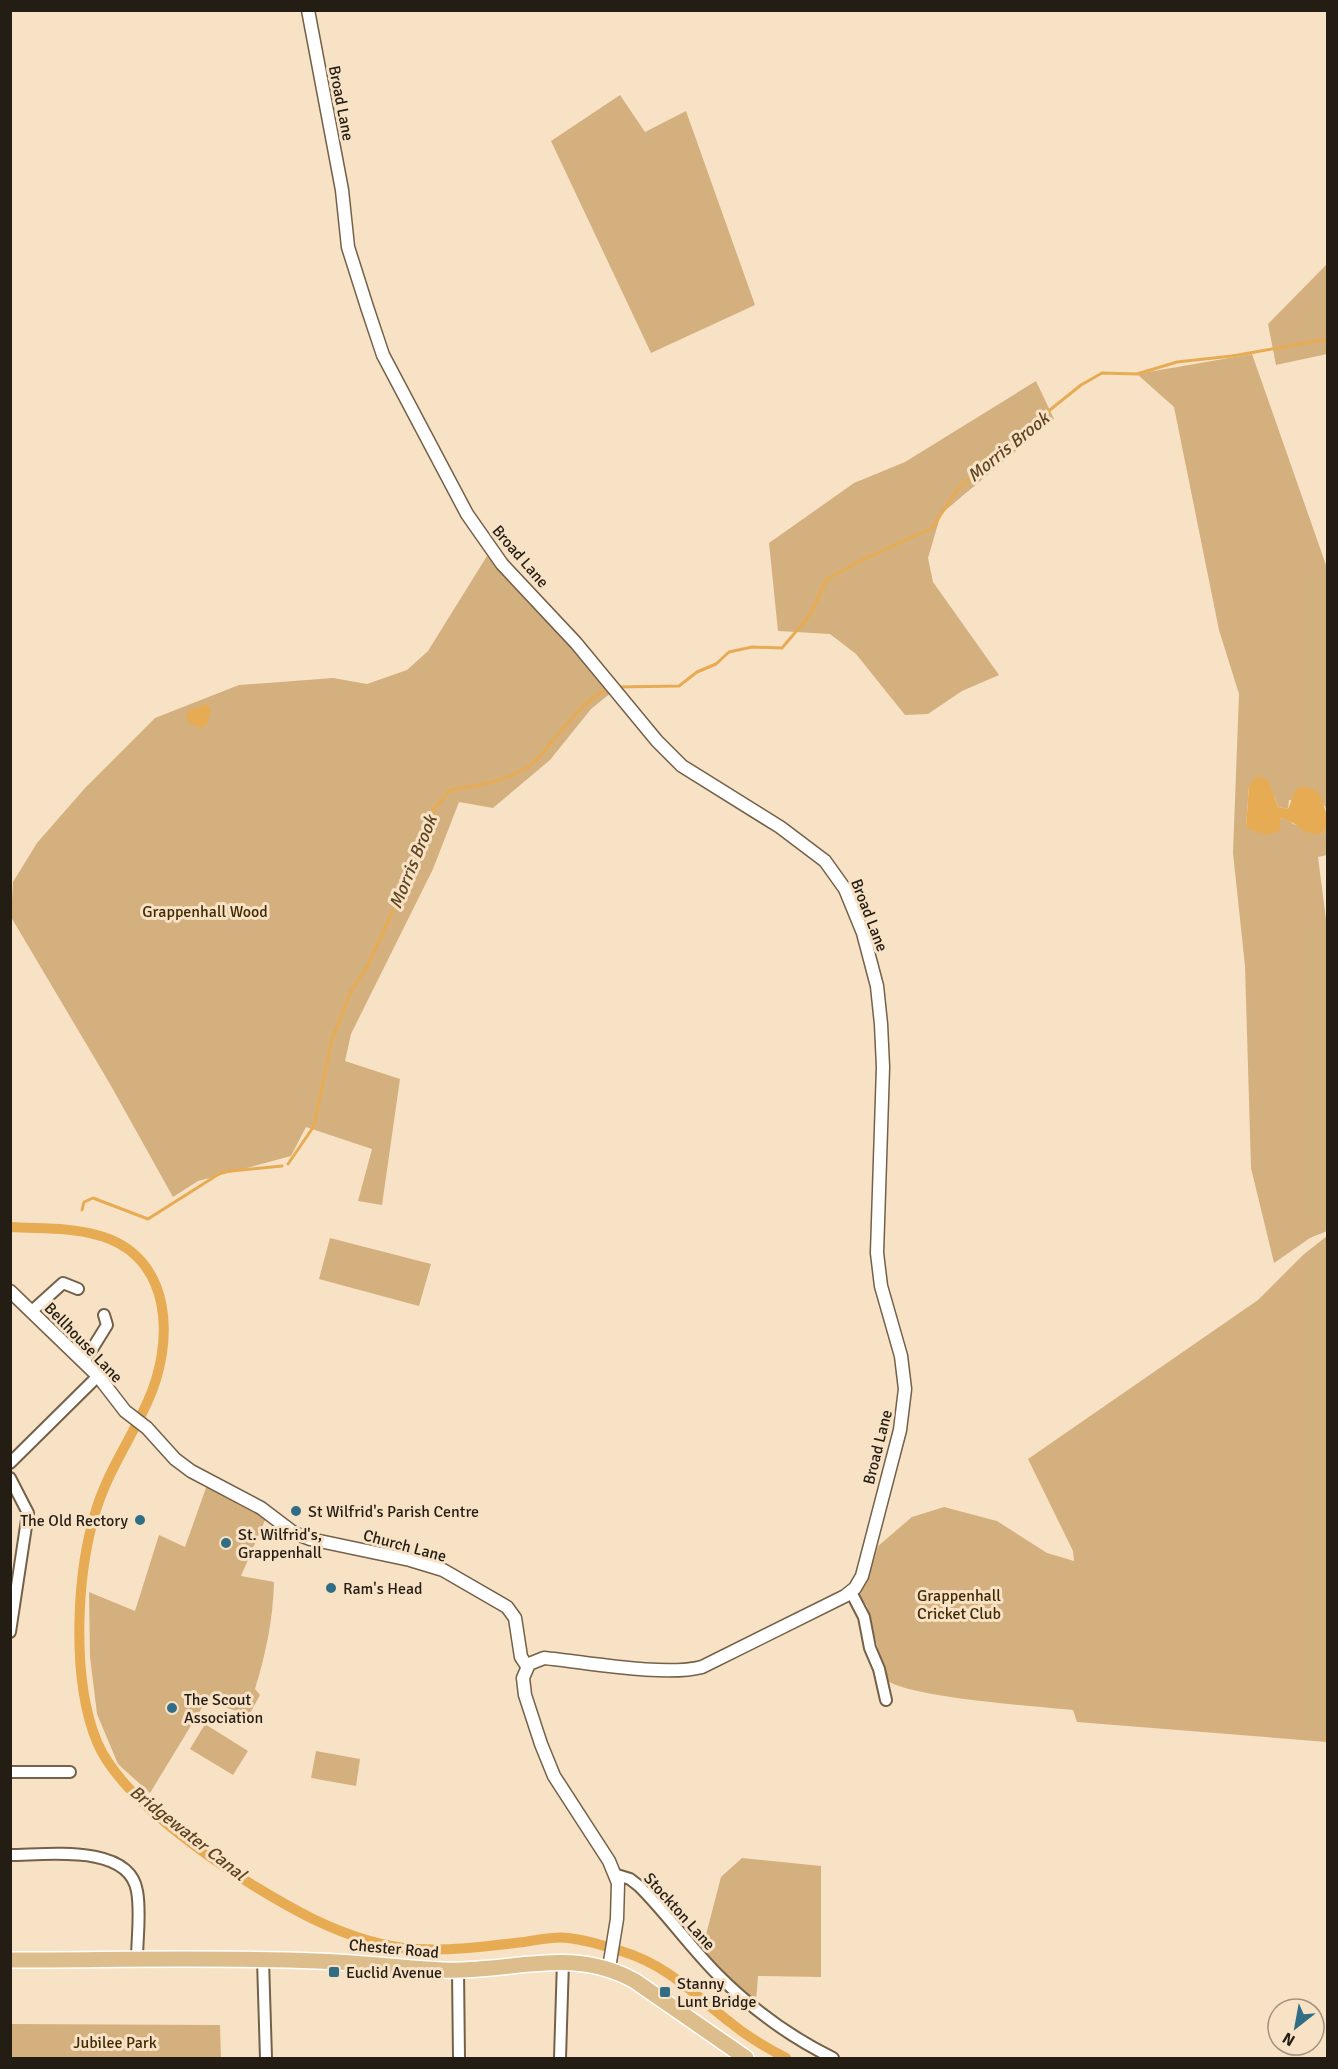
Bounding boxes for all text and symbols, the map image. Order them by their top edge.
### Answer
street label: Broad Lane [324,64,358,143]
water label: Morris Brook [963,406,1055,487]
street label: Broad Lane [488,521,553,592]
water label: Morris Brook [384,810,442,912]
street label: Broad Lane [846,876,892,955]
park label: Grappenhall Wood [142,902,268,922]
street label: Bellhouse Lane [40,1298,127,1387]
street label: Broad Lane [859,1408,897,1487]
place label: St Wilfrid's Parish Centre [308,1502,479,1522]
marker: St Wilfrid's Parish Centre [289,1504,303,1518]
place label: The Old Rectory [20,1511,129,1531]
marker: The Old Rectory [133,1513,147,1527]
place label: St. Wilfrid's, Grappenhall [238,1525,322,1563]
street label: Church Lane [361,1525,449,1567]
marker: St. Wilfrid's, Grappenhall [219,1536,233,1550]
place label: Ram's Head [343,1579,423,1599]
marker: Ram's Head [324,1581,338,1595]
park label: Grappenhall Cricket Club [917,1586,1001,1624]
place label: The Scout Association [184,1690,263,1728]
marker: The Scout Association [165,1701,179,1715]
water label: Bridgewater Canal [125,1781,252,1886]
street label: Stockton Lane [639,1869,719,1955]
street label: Chester Road [348,1935,440,1963]
place label: Euclid Avenue [346,1963,442,1983]
marker: Euclid Avenue [327,1965,341,1979]
place label: Stanny Lunt Bridge [677,1974,756,2012]
marker: Stanny Lunt Bridge [658,1985,672,1999]
north arrow [1266,1997,1326,2057]
text: N [1279,2028,1299,2050]
park label: Jubilee Park [73,2033,157,2053]

